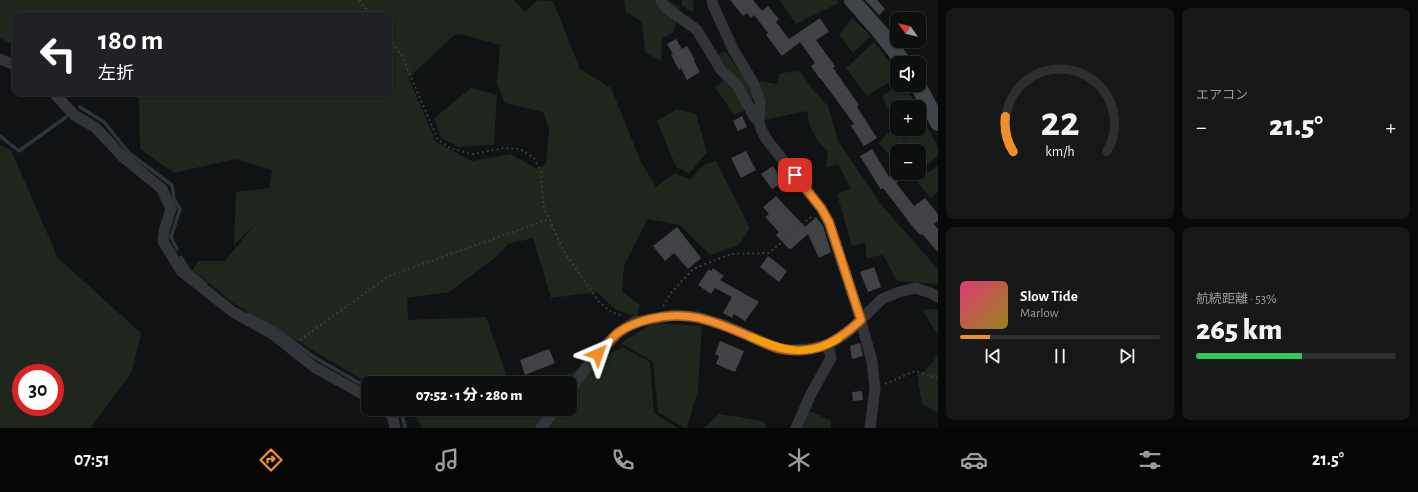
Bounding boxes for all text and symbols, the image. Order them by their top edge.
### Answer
north arrow [890,12,926,48]
map controls [890,12,926,180]
text: 180 m [98,27,163,55]
icon: left [32,28,84,80]
button: sound [890,56,926,92]
text: 左折 [98,65,134,83]
text: エアコン [1196,89,1248,102]
button: + [890,100,926,136]
text: 22 [1040,101,1080,142]
text: 21.5° [1269,111,1323,141]
text: − [1196,116,1207,138]
text: + [1385,116,1396,138]
button: − [890,144,926,180]
text: km/h [1045,144,1075,158]
pin [778,158,812,192]
icon: arrive [784,164,806,186]
text: Slow Tide [1020,289,1078,304]
text: 航続距離 · 53% [1196,293,1277,306]
text: Marlow [1020,307,1058,320]
text: 265 km [1196,315,1282,345]
position arrow [577,333,619,375]
icon: previous [982,345,1004,367]
icon: pause [1049,345,1071,367]
icon: next [1116,345,1138,367]
speed limit sign: 30 [12,364,64,416]
text: 07:52 · 1 分 · 280 m [416,388,522,403]
icon: directions [257,446,285,474]
icon: music [433,446,461,474]
icon: phone [609,446,637,474]
icon: climate [785,446,813,474]
icon: car [960,446,988,474]
icon: filters [1136,446,1164,474]
text: 07:51 [74,451,109,469]
text: 21.5° [1312,451,1344,469]

